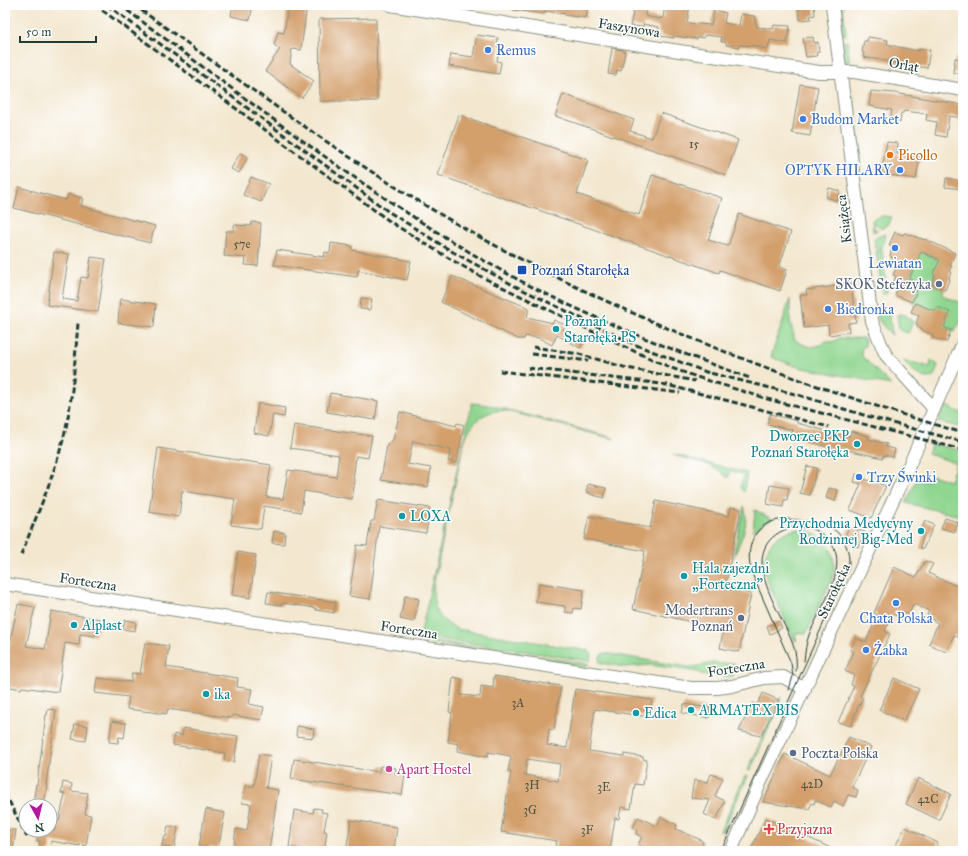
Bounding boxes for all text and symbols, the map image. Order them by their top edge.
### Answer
street label: Faszynowa [597,15,661,41]
scale bar [20,18,96,44]
text: 50 m [26,25,51,39]
place label: Remus [496,42,536,59]
marker: Remus [483,45,493,55]
street label: Orląt [887,54,921,76]
place label: Budom Market [811,111,899,128]
marker: Budom Market [798,114,808,124]
house number: 15 [689,137,700,151]
place label: Picollo [898,147,938,164]
marker: Picollo [885,150,895,160]
place label: OPTYK HILARY [785,162,893,179]
marker: OPTYK HILARY [895,165,905,175]
street label: Książęca [833,194,855,244]
house number: 57e [234,237,250,251]
marker: Lewiatan [890,243,900,253]
place label: Lewiatan [868,255,922,272]
place label: Poznań Starołęka [531,262,630,279]
marker: Poznań Starołęka [516,264,528,276]
place label: SKOK Stefczyka [835,276,931,293]
marker: SKOK Stefczyka [934,279,944,289]
place label: Biedronka [836,301,894,318]
marker: Biedronka [823,304,833,314]
place label: Poznań Starołęka PS [564,313,636,346]
marker: Poznań Starołęka PS [551,324,561,334]
place label: Dworzec PKP Poznań Starołęka [750,428,849,461]
marker: Dworzec PKP Poznań Starołęka [852,439,862,449]
place label: Trzy Świnki [867,467,937,486]
marker: Trzy Świnki [854,472,864,482]
place label: LOXA [410,508,452,525]
marker: LOXA [397,511,407,521]
place label: Przychodnia Medycyny Rodzinnej Big-Med [779,515,913,548]
marker: Przychodnia Medycyny Rodzinnej Big-Med [916,526,926,536]
place label: Hala zajezdni „Forteczna” [692,560,769,593]
street label: Starołęcka [814,561,854,621]
street label: Forteczna [58,569,118,595]
marker: Hala zajezdni „Forteczna” [679,571,689,581]
marker: Chata Polska [891,598,901,608]
place label: Modertrans Poznań [665,602,733,635]
place label: Chata Polska [859,610,933,627]
marker: Modertrans Poznań [736,613,746,623]
place label: Alplast [81,617,122,634]
street label: Forteczna [379,617,439,643]
marker: Alplast [69,620,79,630]
place label: Żabka [874,641,908,659]
marker: Żabka [861,645,871,655]
street label: Forteczna [706,655,766,681]
place label: ika [214,686,230,703]
marker: ika [201,689,211,699]
house number: 3A [512,696,524,710]
place label: ARMATEX BIS [698,702,799,719]
place label: Edica [644,705,677,722]
marker: ARMATEX BIS [686,705,696,715]
marker: Edica [631,708,641,718]
place label: Poczta Polska [801,745,878,762]
marker: Poczta Polska [788,748,798,758]
place label: Apart Hostel [396,761,472,778]
marker: Apart Hostel [384,764,394,774]
house number: 42D [801,777,823,791]
house number: 3H [524,778,540,792]
house number: 3E [597,780,611,794]
house number: 42C [918,792,938,806]
north arrow [18,798,58,838]
house number: 3G [523,803,537,817]
text: N [33,820,45,835]
place label: Przyjazna [777,821,833,838]
house number: 3F [581,823,593,837]
marker: Przyjazna [764,824,774,834]

